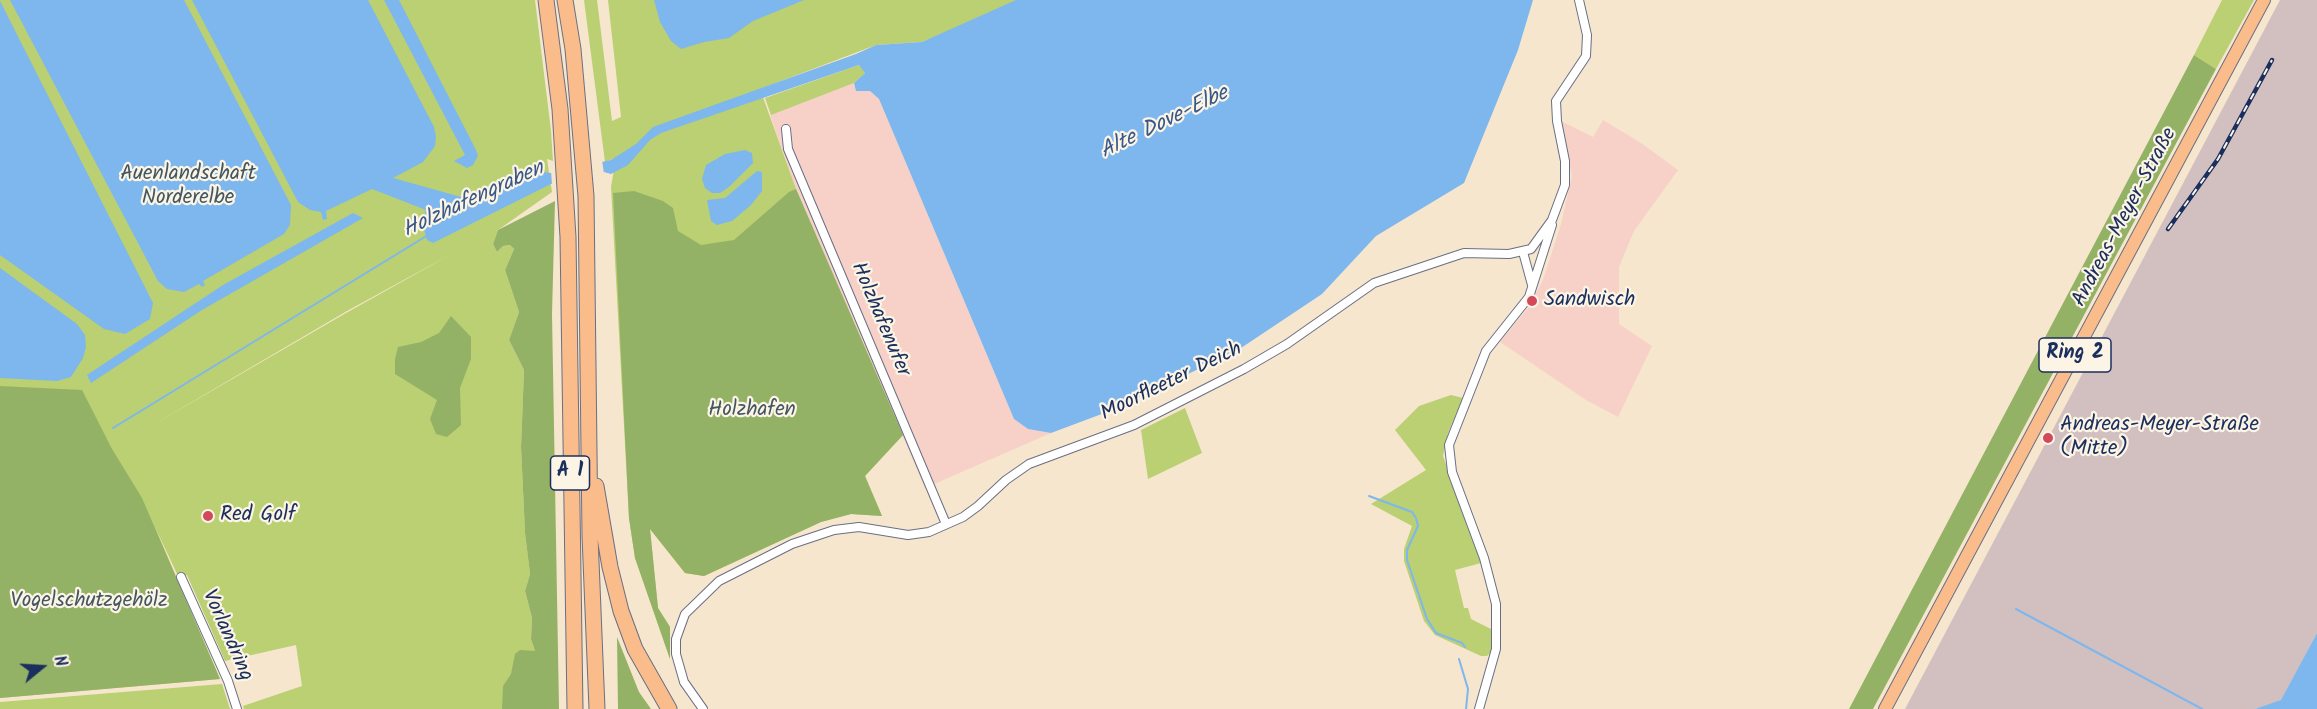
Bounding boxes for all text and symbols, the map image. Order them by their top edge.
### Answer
water label: Alte Dove-Elbe [1097,82,1233,166]
street label: Andreas-Meyer-Straße [2068,124,2184,312]
water label: Holzhafengraben [399,157,549,245]
park label: Auenlandschaft Norderelbe [120,162,256,212]
street label: Holzhafenufer [844,259,914,381]
place label: Sandwisch [1544,288,1635,314]
marker: Sandwisch [1525,294,1539,308]
street label: Moorfleeter Deich [1097,338,1247,428]
road number: Ring 2 [2039,338,2111,372]
park label: Holzhafen [708,398,796,424]
place label: Andreas-Meyer-Straße (Mitte) [2060,413,2259,463]
marker: Andreas-Meyer-Straße (Mitte) [2041,431,2055,445]
road number: A 1 [550,456,590,490]
place label: Red Golf [220,503,296,529]
marker: Red Golf [201,509,215,523]
street label: Vorlandring [195,586,257,686]
park label: Vogelschutzgehölz [11,589,167,615]
north arrow [12,637,72,697]
text: N [46,653,73,670]

